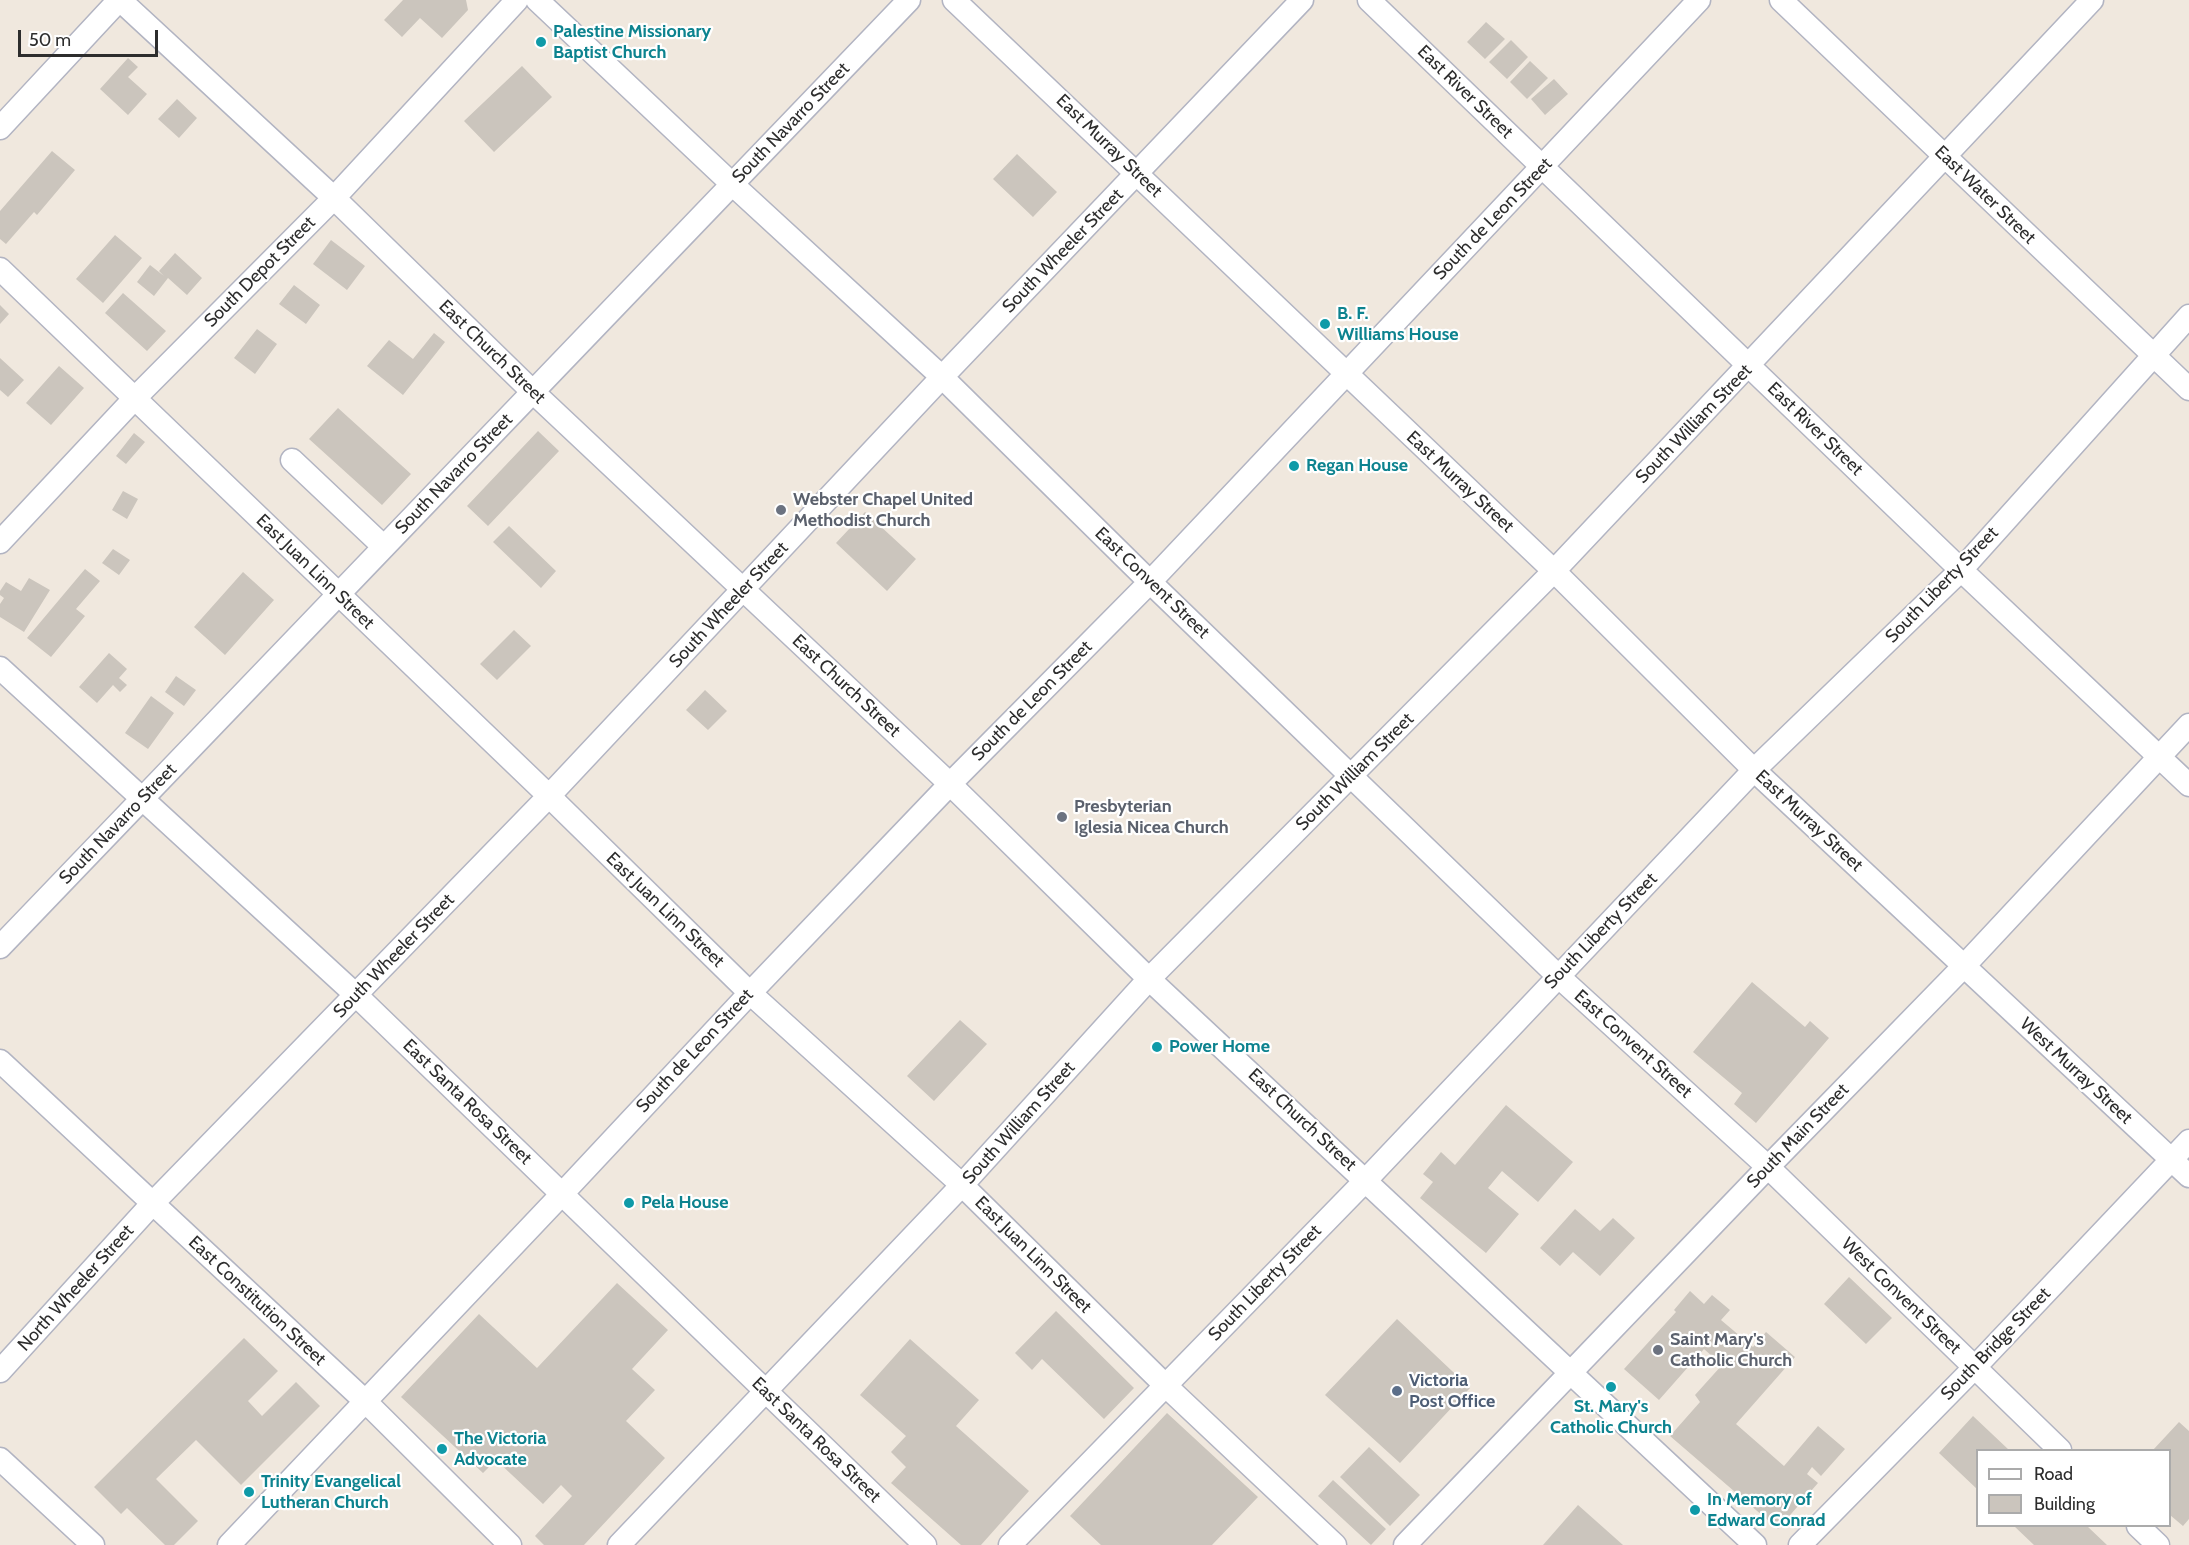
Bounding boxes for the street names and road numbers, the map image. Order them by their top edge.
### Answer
street label: East River Street [1413,41,1517,143]
street label: South Navarro Street [728,58,854,188]
street label: East Murray Street [1052,90,1166,202]
street label: East Water Street [1930,141,2040,249]
street label: South de Leon Street [1429,153,1557,285]
street label: South Wheeler Street [998,184,1128,318]
street label: South Depot Street [200,212,320,332]
street label: East Church Street [434,296,550,408]
street label: South William Street [1632,360,1756,488]
street label: East River Street [1763,378,1867,480]
street label: South Navarro Street [391,409,517,539]
street label: East Murray Street [1402,427,1518,537]
street label: East Juan Linn Street [251,510,379,634]
street label: East Convent Street [1090,523,1214,643]
street label: South Liberty Street [1881,523,2003,647]
street label: South Wheeler Street [665,538,793,672]
street label: East Church Street [787,630,905,742]
street label: South de Leon Street [967,636,1097,766]
street label: South William Street [1292,709,1418,835]
street label: South Navarro Street [55,759,181,889]
street label: East Murray Street [1751,766,1867,876]
street label: East Juan Linn Street [601,848,729,972]
street label: South Liberty Street [1540,869,1662,993]
street label: South Wheeler Street [329,889,459,1023]
street label: South de Leon Street [632,985,758,1117]
street label: East Convent Street [1570,985,1696,1103]
street label: West Murray Street [2015,1013,2137,1129]
street label: East Santa Rosa Street [398,1035,536,1169]
street label: South William Street [958,1057,1080,1189]
street label: East Church Street [1243,1064,1361,1176]
street label: South Main Street [1743,1079,1853,1193]
street label: East Juan Linn Street [970,1192,1096,1318]
street label: North Wheeler Street [14,1220,138,1356]
street label: South Liberty Street [1204,1221,1326,1345]
street label: East Constitution Street [184,1232,330,1370]
street label: West Convent Street [1837,1233,1965,1359]
street label: South Bridge Street [1937,1283,2055,1405]
street label: East Santa Rosa Street [747,1373,885,1507]

